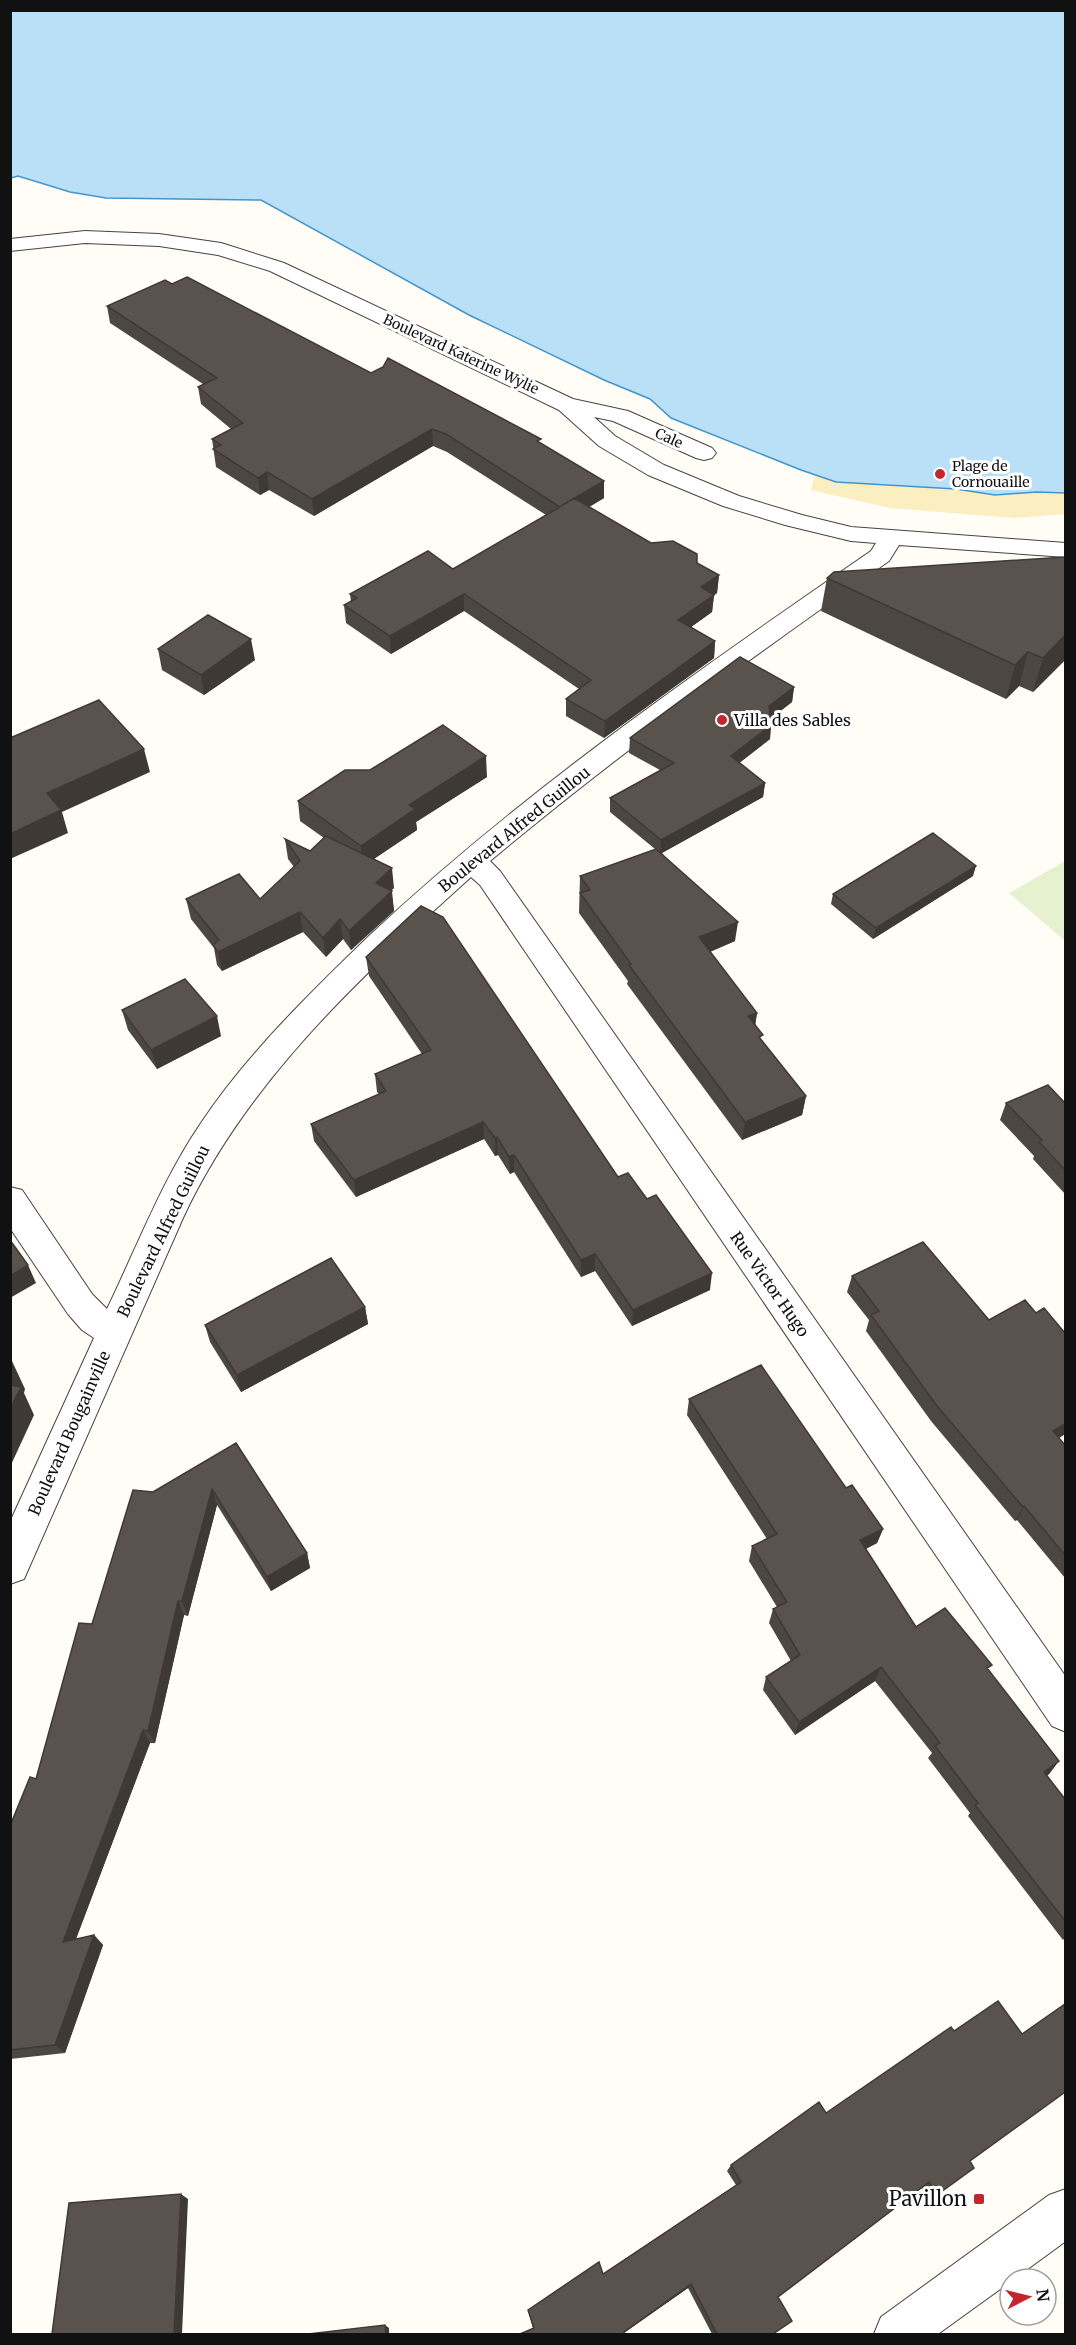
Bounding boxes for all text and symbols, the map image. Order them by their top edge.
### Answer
street label: Boulevard Katerine Wylie [380,310,542,398]
street label: Cale [652,424,686,452]
place label: Plage de Cornouaille [952,457,1030,491]
marker: Plage de Cornouaille [933,467,947,481]
place label: Villa des Sables [733,710,851,730]
marker: Villa des Sables [715,713,729,727]
street label: Boulevard Alfred Guillou [434,762,594,896]
street label: Boulevard Alfred Guillou [113,1142,213,1320]
street label: Rue Victor Hugo [726,1227,814,1341]
street label: Boulevard Bougainville [24,1348,114,1518]
place label: Pavillon [889,2186,967,2211]
marker: Pavillon [972,2192,986,2206]
north arrow [998,2267,1058,2327]
text: N [1032,2288,1054,2303]

